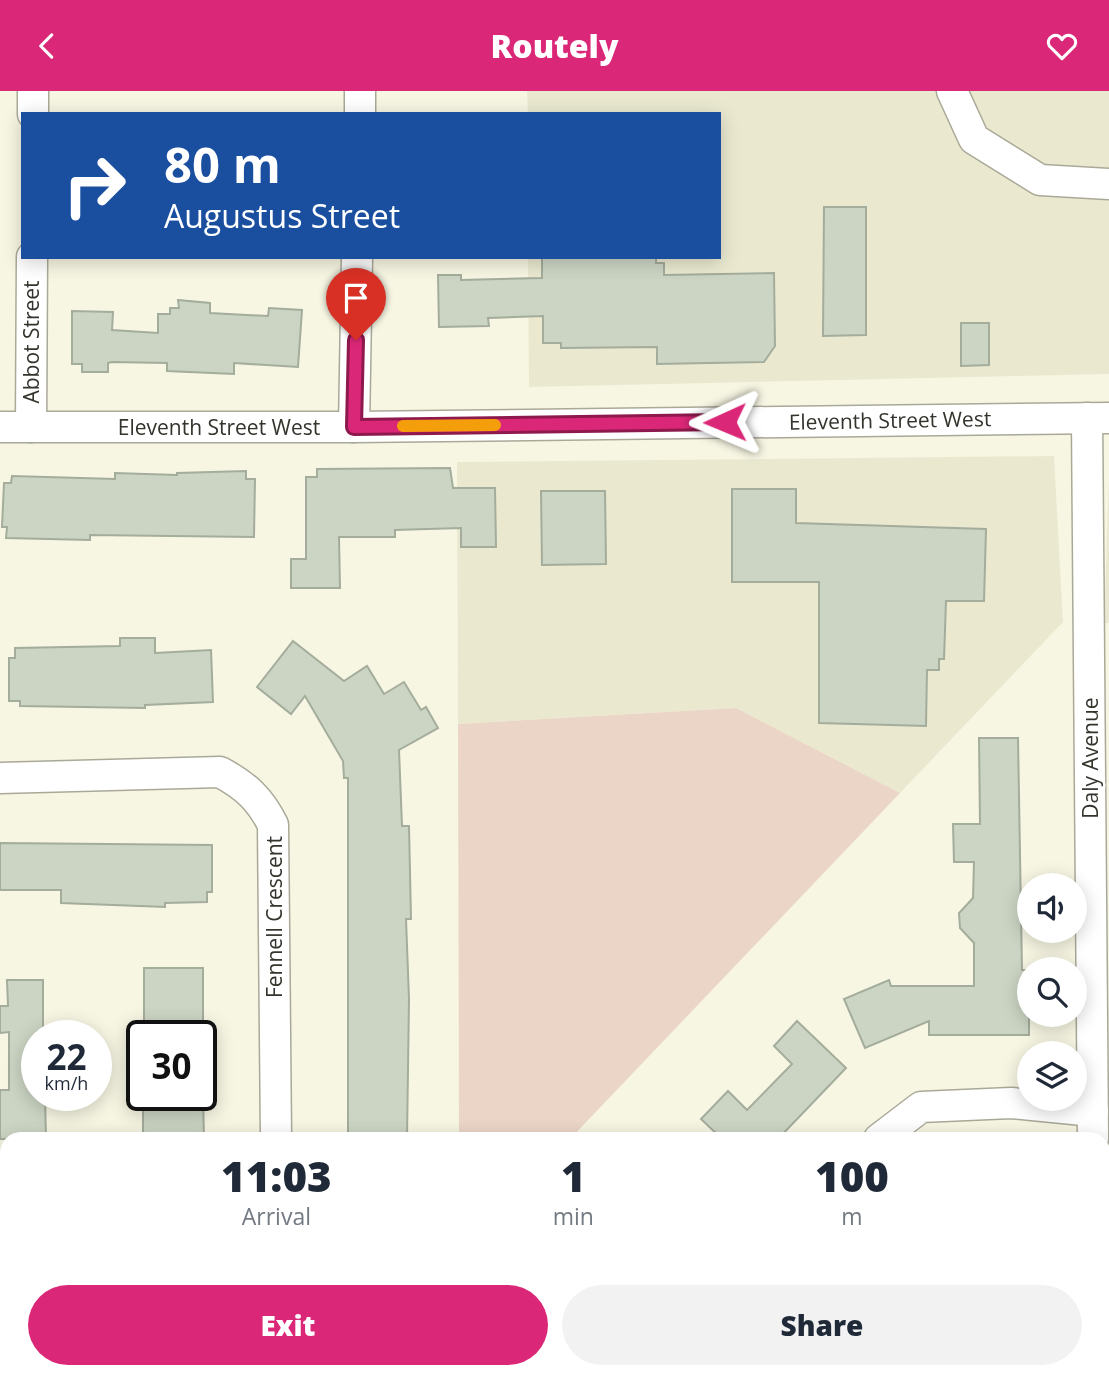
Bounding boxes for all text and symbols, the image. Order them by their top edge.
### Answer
text: Routely [491,24,618,67]
icon: back [28,27,66,65]
icon: heart [1043,27,1081,65]
text: 80 m [164,131,281,197]
icon: right [49,140,140,231]
text: Augustus Street [164,194,400,237]
pin [326,268,386,340]
icon: arrive [337,279,375,317]
street label: Abbot Street [17,280,45,404]
position arrow [688,385,762,459]
street label: Eleventh Street West [789,404,991,436]
street label: Eleventh Street West [118,413,320,441]
street label: Daly Avenue [1076,697,1104,819]
street label: Fennell Crescent [260,836,288,998]
map controls [1017,873,1087,1111]
button: sound [1017,873,1087,943]
button: search [1017,957,1087,1027]
speed limit sign: 30 [126,1020,217,1111]
text: 22 [46,1033,87,1080]
button: layers [1017,1041,1087,1111]
text: km/h [45,1071,88,1095]
text: 11:03 [221,1147,332,1204]
text: 1 [561,1147,586,1204]
text: 100 [815,1147,889,1204]
text: Arrival [242,1200,311,1232]
text: min [553,1200,594,1232]
text: m [841,1200,863,1232]
button: Exit [28,1285,548,1365]
button: Share [562,1285,1082,1365]

